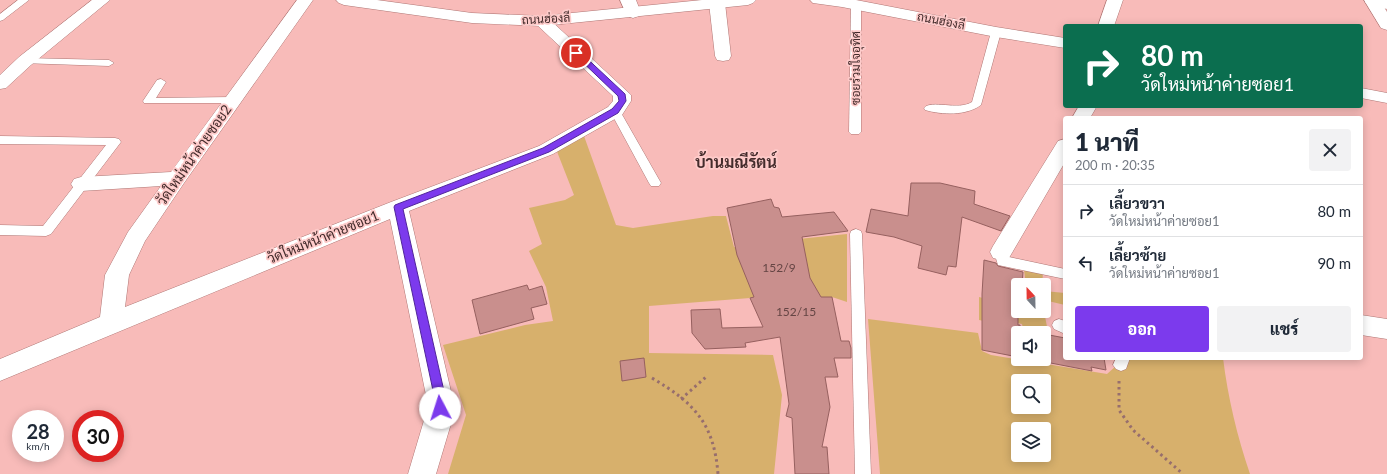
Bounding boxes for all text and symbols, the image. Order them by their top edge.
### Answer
street label: ถนนฮ่องลี [916,9,966,33]
street label: ถนนฮ่องลี [521,10,571,27]
street label: ซอยร่วมใจอุทิศ [848,31,865,105]
pin [559,36,593,70]
text: 80 m [1141,38,1204,72]
icon: right [1075,40,1127,92]
icon: arrive [565,42,587,64]
text: วัดใหม่หน้าค่ายซอย1 [1141,73,1294,95]
street label: วัดใหม่หน้าค่ายซอย2 [152,101,235,208]
text: 1 นาที [1075,127,1139,156]
button: close [1309,129,1351,171]
district label: บ้านมณีรัตน์ [695,151,778,171]
text: 200 m · 20:35 [1075,157,1155,173]
text: เลี้ยวขวา [1109,194,1165,212]
icon: right [1075,200,1097,222]
text: 80 m [1317,202,1351,220]
street label: วัดใหม่หน้าค่ายซอย1 [264,206,381,267]
text: วัดใหม่หน้าค่ายซอย1 [1109,213,1220,229]
text: เลี้ยวซ้าย [1109,246,1166,264]
icon: left [1075,252,1097,274]
text: 90 m [1317,254,1351,272]
house number: 152/9 [762,260,796,275]
text: วัดใหม่หน้าค่ายซอย1 [1109,265,1220,281]
north arrow [1011,278,1051,318]
map controls [1011,278,1051,462]
house number: 152/15 [776,304,816,319]
button: ออก [1075,306,1209,352]
button: แชร์ [1217,306,1351,352]
button: sound [1011,326,1051,366]
button: search [1011,374,1051,414]
position arrow [419,387,461,429]
speed limit sign: 30 [72,410,124,462]
text: 28 [26,419,50,443]
button: layers [1011,422,1051,462]
text: km/h [26,440,50,452]

